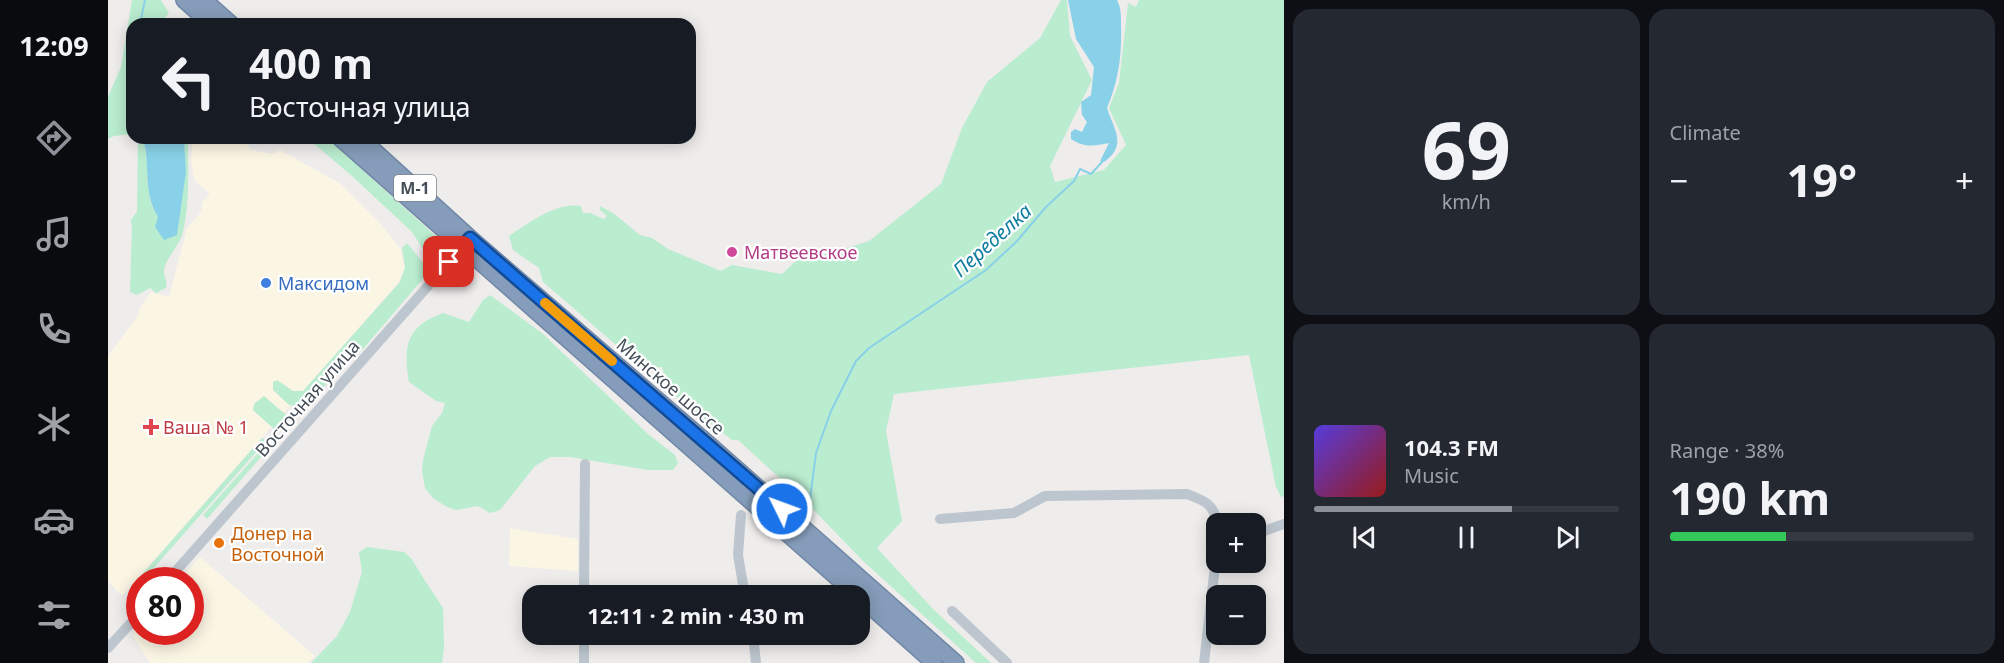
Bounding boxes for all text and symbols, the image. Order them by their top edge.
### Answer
text: 12:09 [19,27,89,64]
text: 400 m [249,34,373,91]
icon: left [150,42,228,120]
text: Восточная улица [249,88,471,125]
text: 69 [1422,96,1511,202]
icon: directions [33,117,75,159]
text: Climate [1670,119,1741,146]
text: 19° [1786,149,1857,210]
text: − [1670,158,1688,203]
text: + [1955,158,1974,203]
road number: М-1 [394,175,436,201]
text: km/h [1442,188,1491,215]
water label: Переделка [947,197,1037,283]
icon: music [33,213,75,255]
pin [423,236,474,287]
place label: Матвеевское [744,240,857,264]
icon: arrive [432,245,465,278]
marker: Матвеевское [725,245,739,259]
place label: Максидом [278,271,369,295]
marker: Максидом [259,276,273,290]
icon: phone [33,308,75,350]
street label: Минское шоссе [612,332,730,440]
street label: Восточная улица [249,334,365,462]
icon: climate [33,403,75,445]
place label: Ваша № 1 [163,415,249,439]
marker: Ваша № 1 [144,420,158,434]
text: 104.3 FM [1404,432,1499,462]
text: Range · 38% [1670,437,1784,464]
text: Music [1404,462,1459,489]
text: 190 km [1670,467,1830,528]
position arrow [750,477,814,541]
icon: car [33,499,75,541]
map controls [1206,513,1266,645]
button: + [1206,513,1266,573]
place label: Донер на Восточной [231,521,325,566]
icon: previous [1348,521,1381,554]
icon: pause [1450,521,1483,554]
icon: next [1551,521,1584,554]
marker: Донер на Восточной [212,536,226,550]
speed limit sign: 80 [126,567,204,645]
button: − [1206,585,1266,645]
icon: filters [33,594,75,636]
text: 12:11 · 2 min · 430 m [587,600,805,630]

